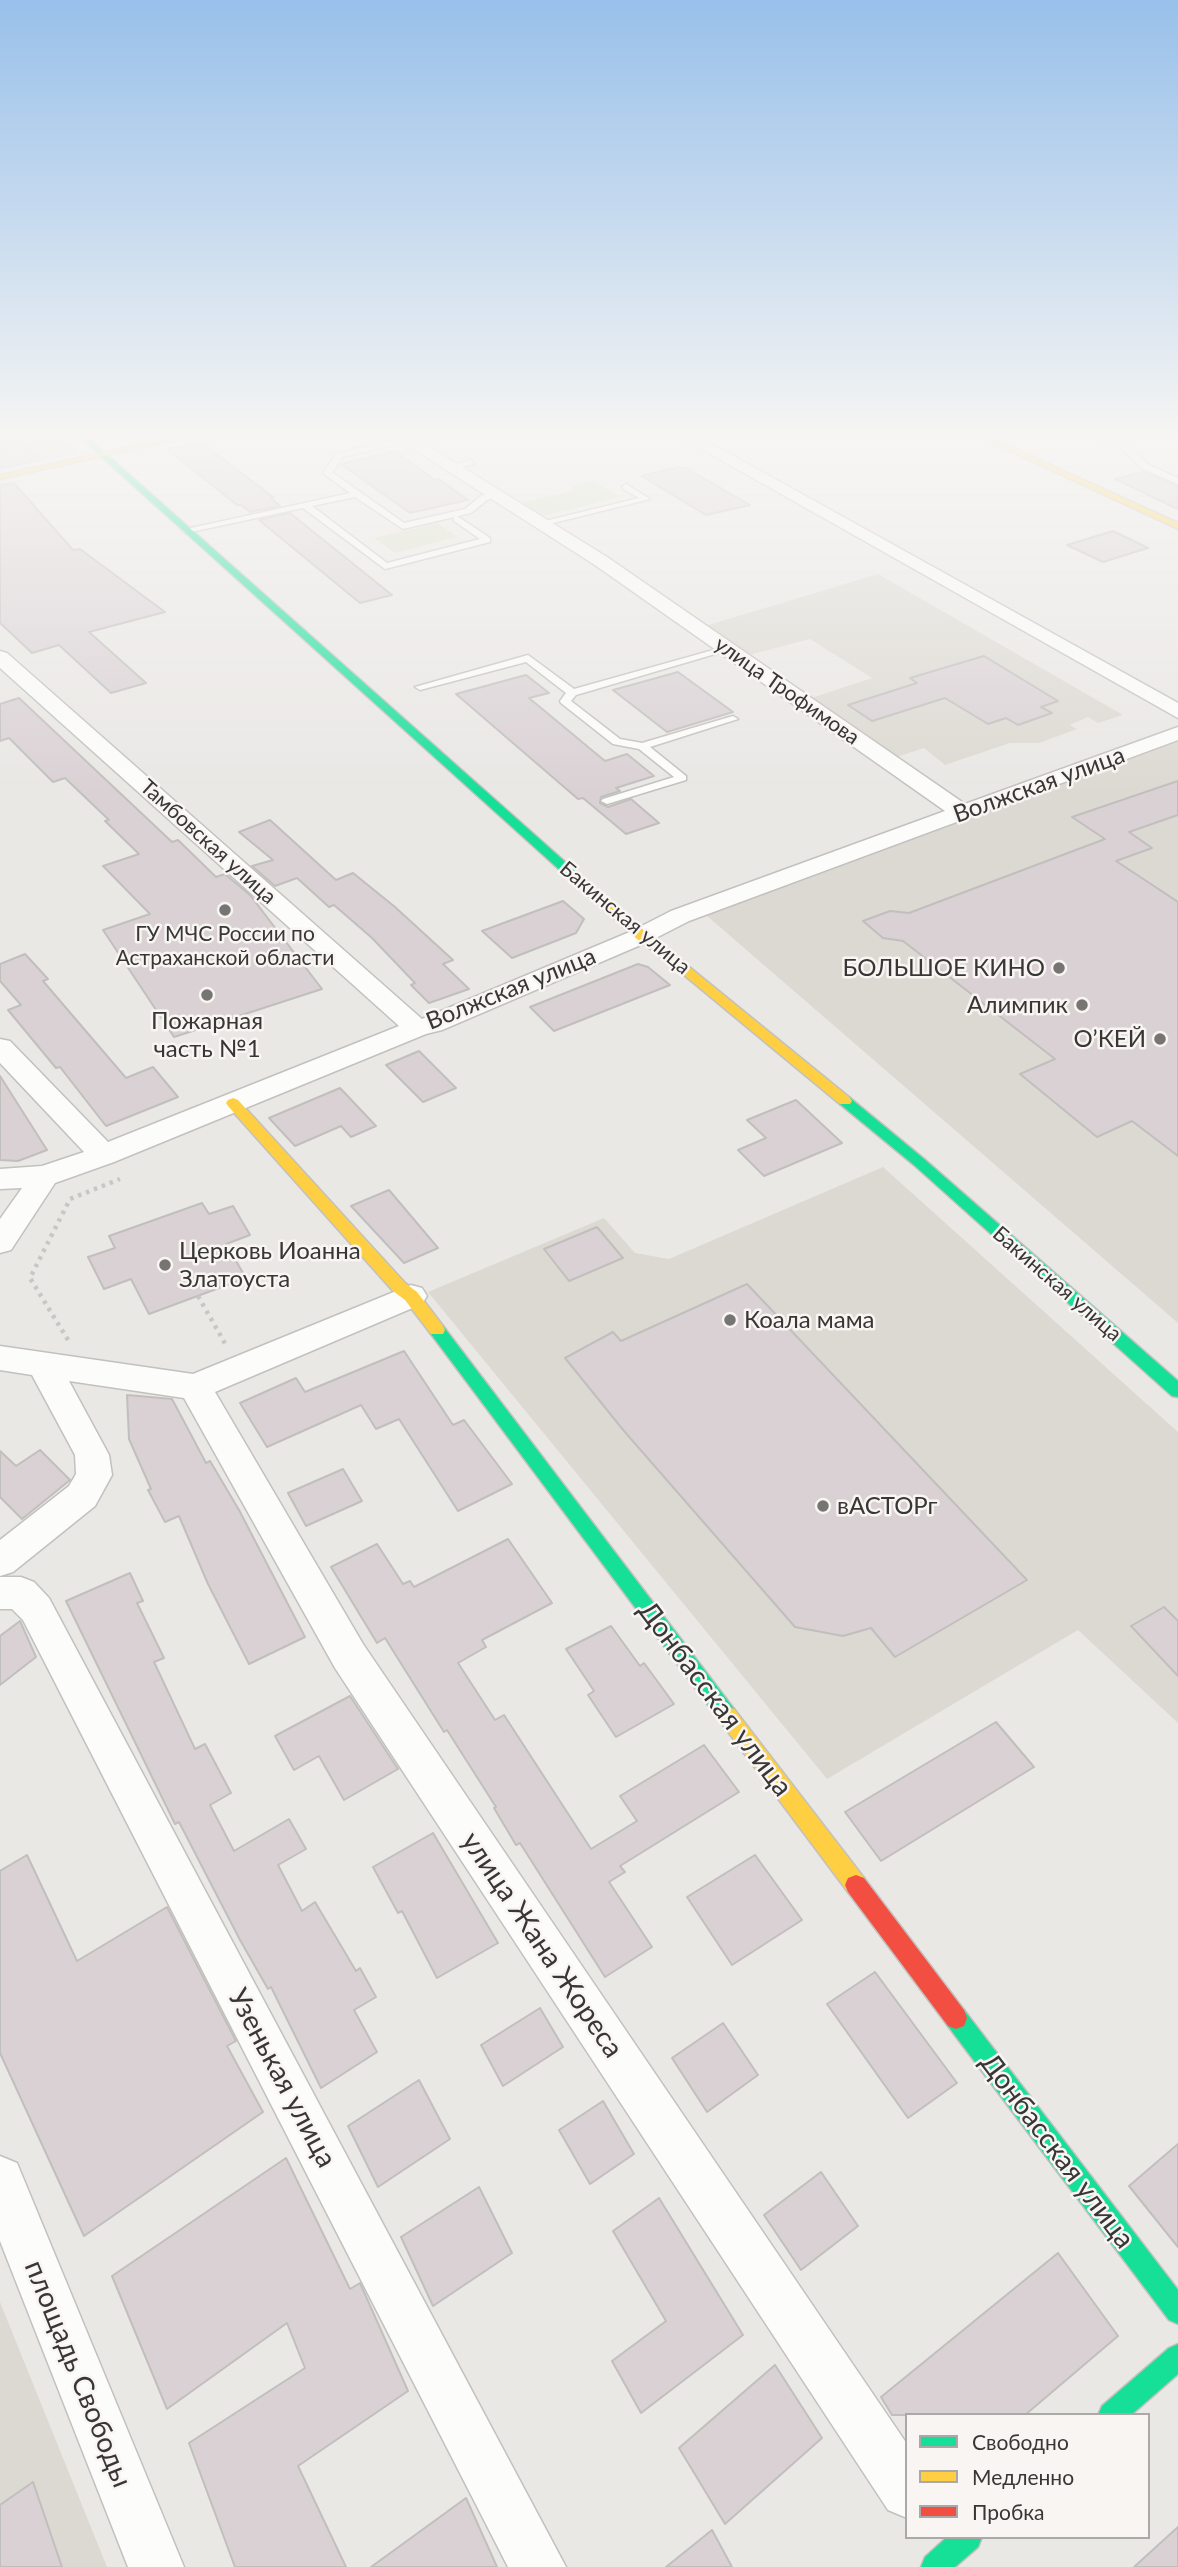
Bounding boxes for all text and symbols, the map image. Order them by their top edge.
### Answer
street label: улица Трофимова [710,632,864,750]
street label: Волжская улица [949,741,1129,829]
street label: Тамбовская улица [135,774,281,910]
street label: Бакинская улица [555,856,695,980]
marker: ГУ МЧС России по Астраханской области [217,902,233,918]
place label: ГУ МЧС России по Астраханской области [116,921,334,971]
street label: Волжская улица [422,942,600,1036]
place label: БОЛЬШОЕ КИНО [842,954,1045,982]
marker: БОЛЬШОЕ КИНО [1051,960,1067,976]
marker: Пожарная часть №1 [199,987,215,1003]
place label: Алимпик [967,991,1068,1019]
marker: Алимпик [1074,997,1090,1013]
place label: Пожарная часть №1 [151,1007,263,1063]
place label: О’КЕЙ [1073,1025,1146,1053]
marker: О’КЕЙ [1152,1031,1168,1047]
street label: Бакинская улица [987,1221,1127,1347]
place label: Церковь Иоанна Златоуста [179,1237,361,1293]
marker: Церковь Иоанна Златоуста [157,1257,173,1273]
place label: Коала мама [744,1306,875,1334]
marker: Коала мама [722,1312,738,1328]
place label: вАСТОРг [837,1492,937,1520]
marker: вАСТОРг [815,1498,831,1514]
street label: Донбасская улица [631,1595,799,1803]
street label: улица Жана Жореса [454,1826,630,2064]
street label: Узенькая улица [221,1983,343,2173]
street label: Донбасская улица [973,2047,1141,2255]
street label: площадь Свободы [17,2256,139,2492]
legend [905,2413,1150,2539]
text: Свободно [972,2429,1069,2454]
text: Медленно [972,2464,1074,2489]
text: Пробка [972,2499,1045,2524]

